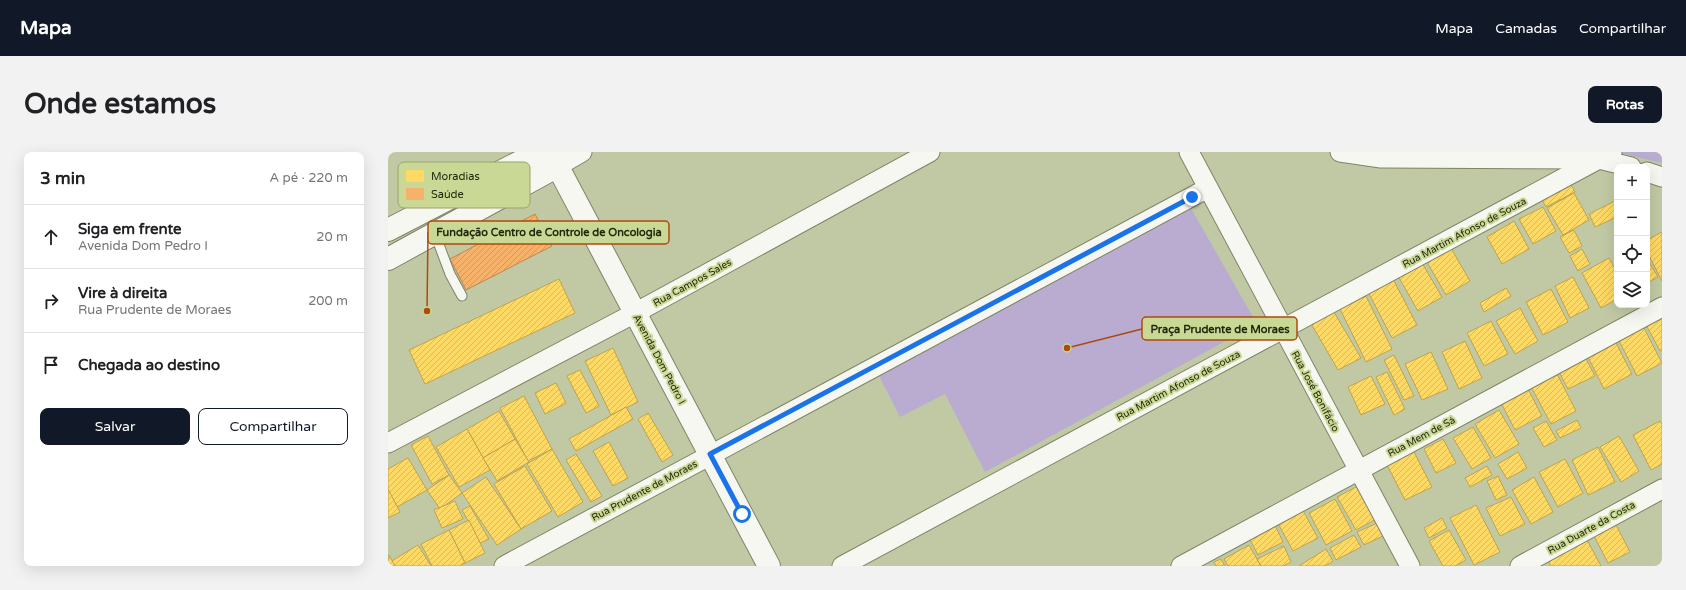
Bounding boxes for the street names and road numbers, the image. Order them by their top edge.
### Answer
street label: Rua Martim Afonso de Souza [1400,195,1528,271]
street label: Rua Campos Sales [651,256,734,309]
street label: Avenida Dom Pedro I [630,312,688,406]
street label: Rua Martim Afonso de Souza [1114,348,1242,424]
street label: Rua José Bonifácio [1289,349,1342,434]
street label: Rua Mem de Sá [1386,414,1457,460]
street label: Rua Prudente de Moraes [590,458,700,524]
street label: Rua Duarte da Costa [1546,499,1637,557]

